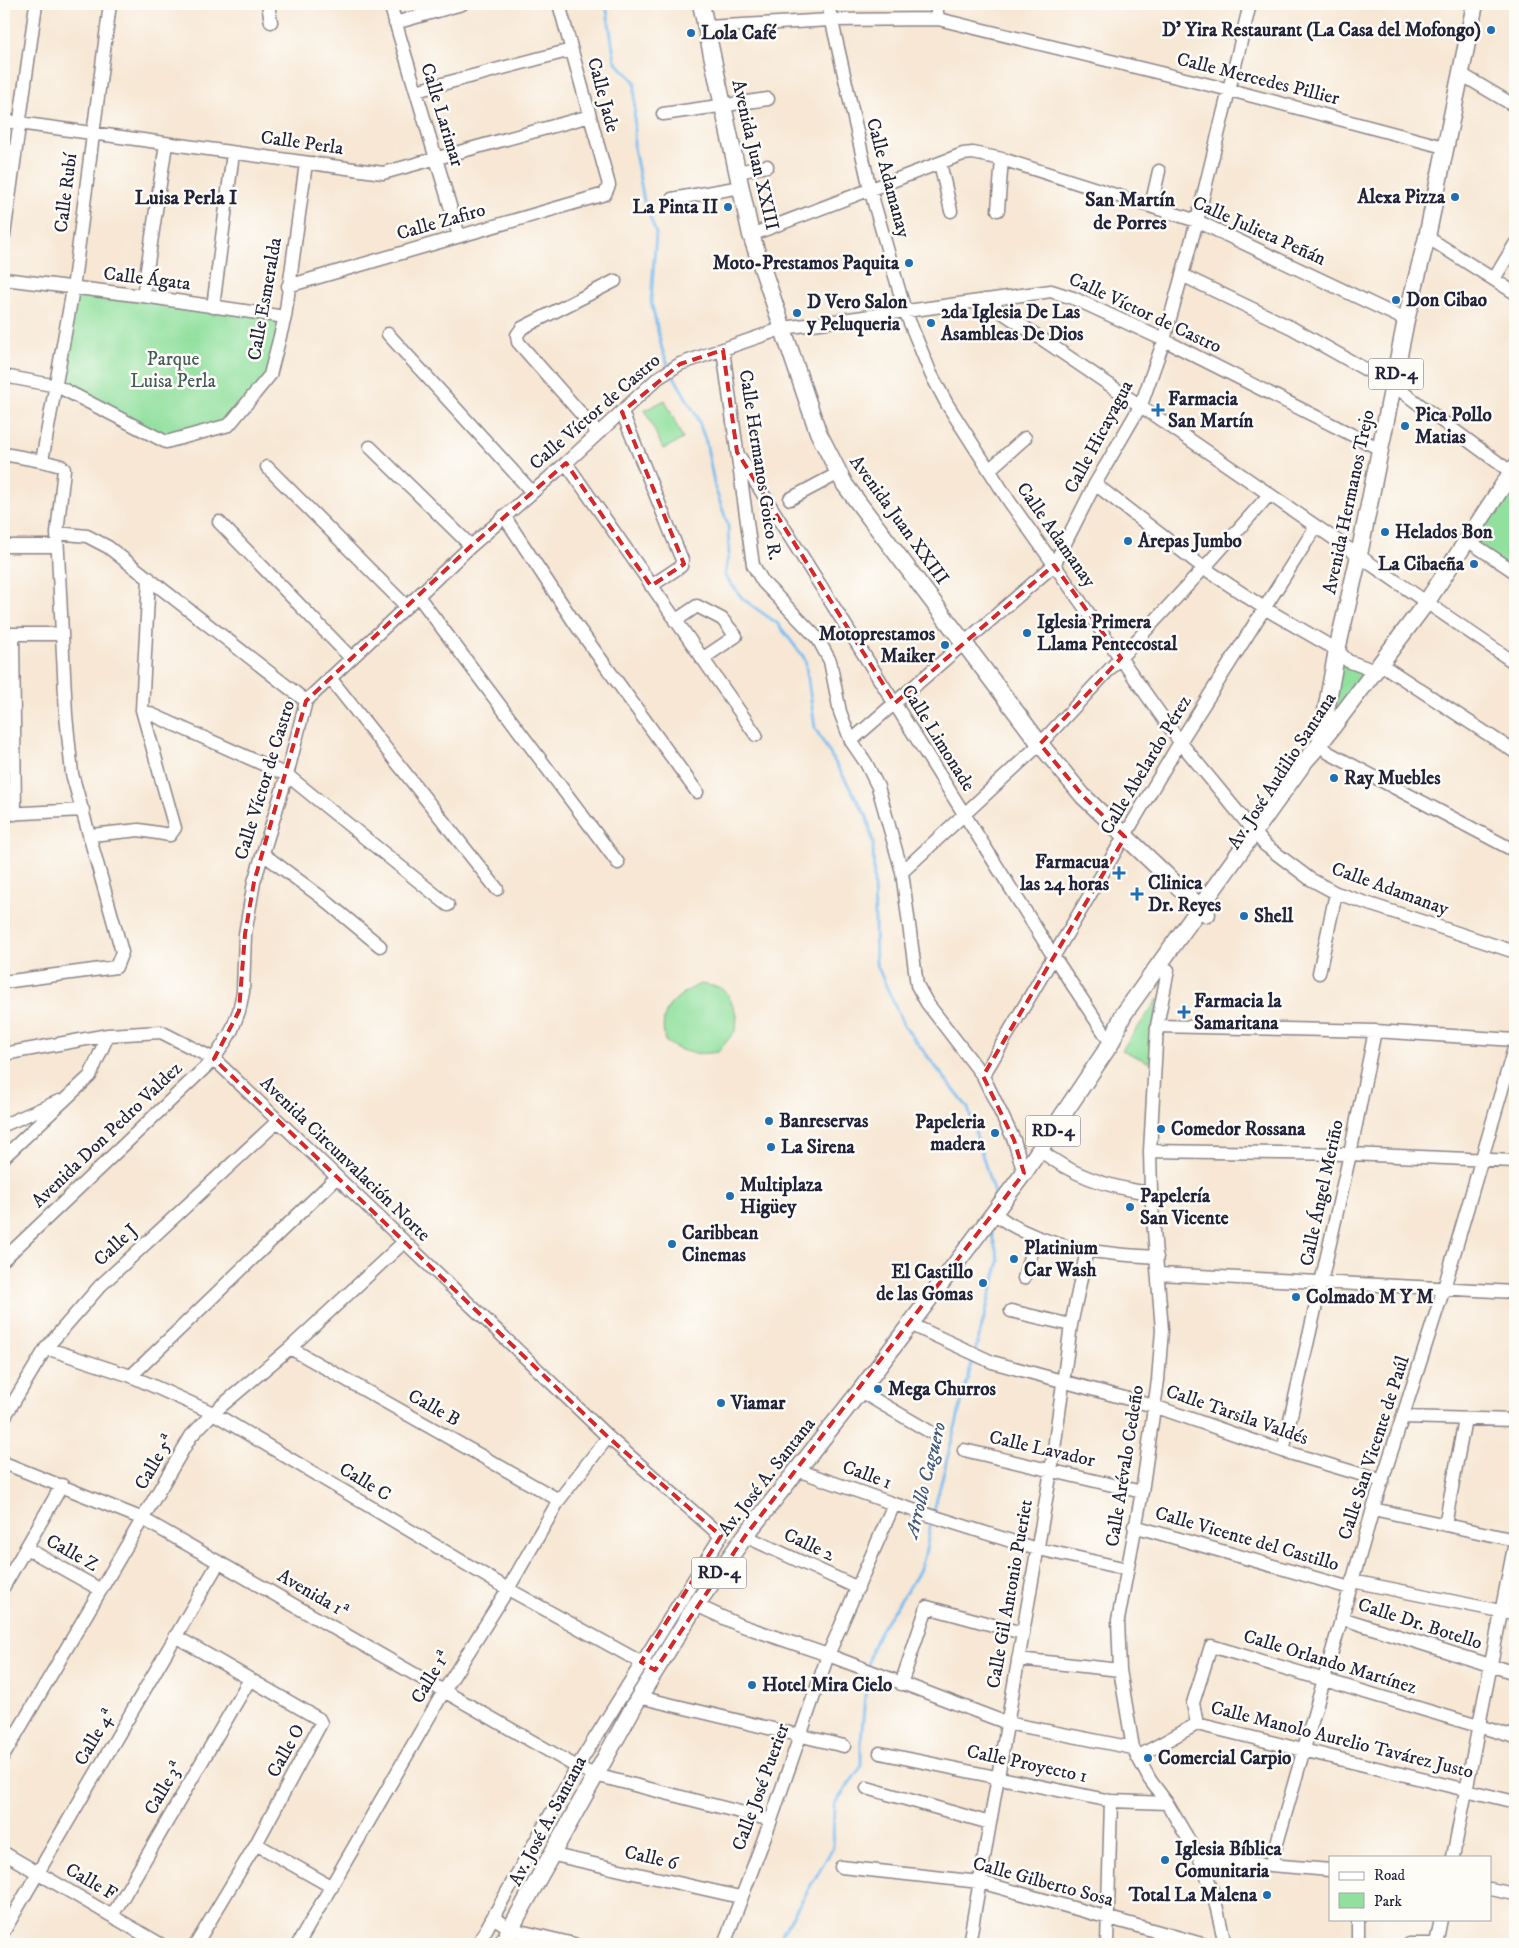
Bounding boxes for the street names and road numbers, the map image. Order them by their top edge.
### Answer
street label: Calle Mercedes Pillier [1174,48,1342,110]
street label: Calle Jade [582,55,624,135]
street label: Calle Larimar [415,60,469,170]
street label: Avenida Juan XXIII [726,77,784,233]
street label: Calle Adamanay [861,116,915,241]
street label: Calle Perla [259,126,345,160]
street label: Calle Rubí [50,151,82,234]
street label: Calle Julieta Peñán [1189,191,1329,271]
street label: Calle Zafiro [394,198,488,246]
street label: Calle Esmeralda [243,236,287,362]
street label: Calle Ágata [102,260,192,296]
street label: Calle Víctor de Castro [1065,268,1225,358]
street label: Calle Víctor de Castro [525,349,665,475]
road number: RD-4 [1368,358,1424,389]
street label: Calle Hermanos Goico R. [734,368,786,562]
street label: Calle Hicayagua [1060,377,1138,497]
street label: Avenida Hermanos Trejo [1318,408,1380,596]
street label: Avenida Juan XXIII [844,451,954,589]
street label: Calle Adamanay [1011,478,1101,593]
street label: Calle Limonade [896,680,980,796]
street label: Av. José Audilio Santana [1223,688,1341,854]
street label: Calle Abelardo Pérez [1095,691,1197,839]
street label: Calle Víctor de Castro [230,697,300,863]
street label: Calle Adamanay [1328,857,1453,921]
street label: Avenida Don Pedro Valdez [27,1057,187,1213]
street label: Avenida Circunvalación Norte [255,1072,435,1247]
road number: RD-4 [1026,1116,1080,1146]
street label: Calle Ángel Meriño [1293,1117,1349,1268]
street label: Calle J [89,1219,143,1271]
street label: Calle San Vicente de Paúl [1333,1353,1415,1543]
street label: Calle Tarsila Valdés [1163,1380,1311,1450]
street label: Calle B [404,1384,464,1432]
street label: Calle Arévalo Cedeño [1101,1384,1149,1548]
street label: Av. José A. Santana [714,1413,820,1541]
street label: Calle Lavador [987,1426,1097,1472]
street label: Calle 5ª [130,1430,180,1494]
street label: Calle 1 [839,1455,895,1495]
street label: Calle C [335,1458,395,1506]
street label: Calle Gil Antonio Pueriet [982,1498,1038,1690]
street label: Calle Vicente del Castillo [1152,1502,1342,1576]
street label: Calle 2 [780,1523,839,1567]
street label: Calle Z [42,1529,102,1577]
road number: RD-4 [692,1558,746,1589]
street label: Avenida 1ª [273,1564,353,1624]
street label: Calle Dr. Botello [1355,1593,1485,1655]
street label: Calle Orlando Martínez [1240,1625,1420,1699]
street label: Calle 1ª [406,1646,456,1708]
street label: Calle Manolo Aurelio Tavárez Justo [1208,1696,1476,1784]
street label: Calle 4ª [69,1704,121,1770]
street label: Calle O [262,1720,310,1782]
street label: Calle José Puerier [727,1720,795,1854]
street label: Calle Proyecto 1 [965,1740,1089,1788]
street label: Av. José A. Santana [504,1752,592,1890]
street label: Calle 3ª [139,1757,189,1819]
street label: Calle 6 [622,1841,681,1876]
street label: Calle Gilberto Sosa [970,1852,1116,1912]
street label: Calle F [61,1858,121,1906]

